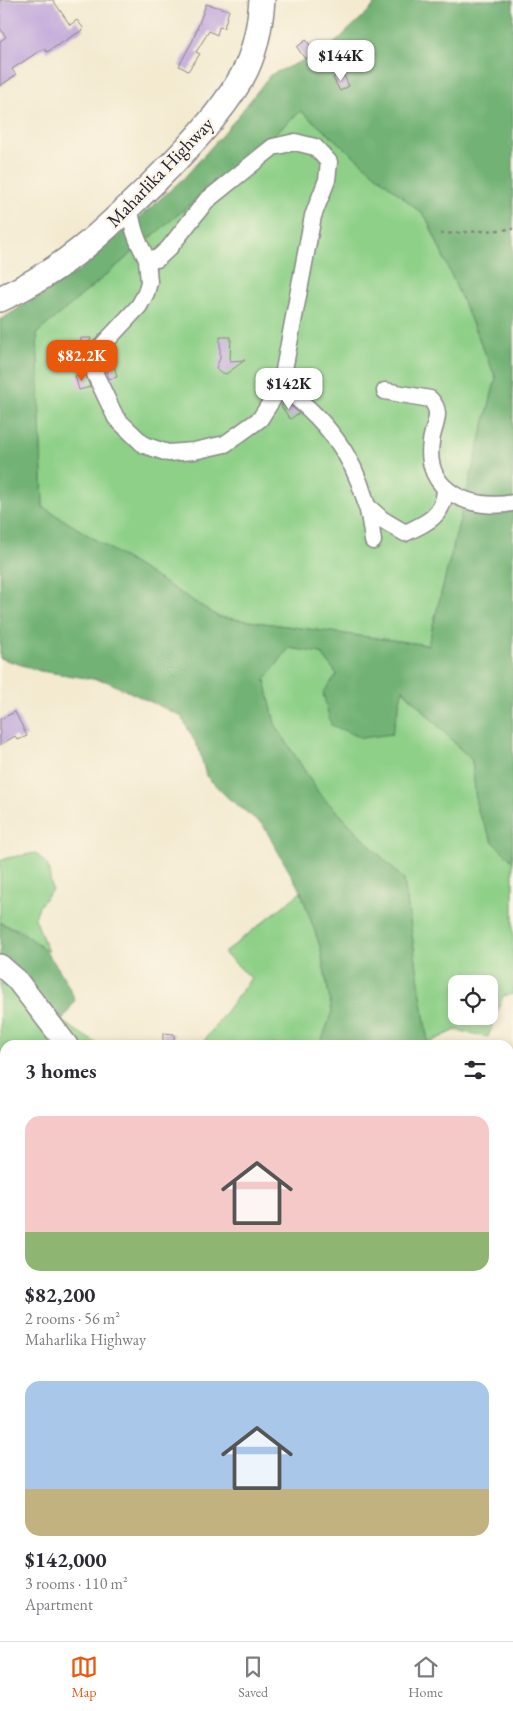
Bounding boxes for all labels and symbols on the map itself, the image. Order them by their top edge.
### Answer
pin: $144K [306,39,376,82]
street label: Maharlika Highway [101,111,219,232]
pin: $82.2K [41,340,123,382]
pin: $142K [254,368,324,410]

